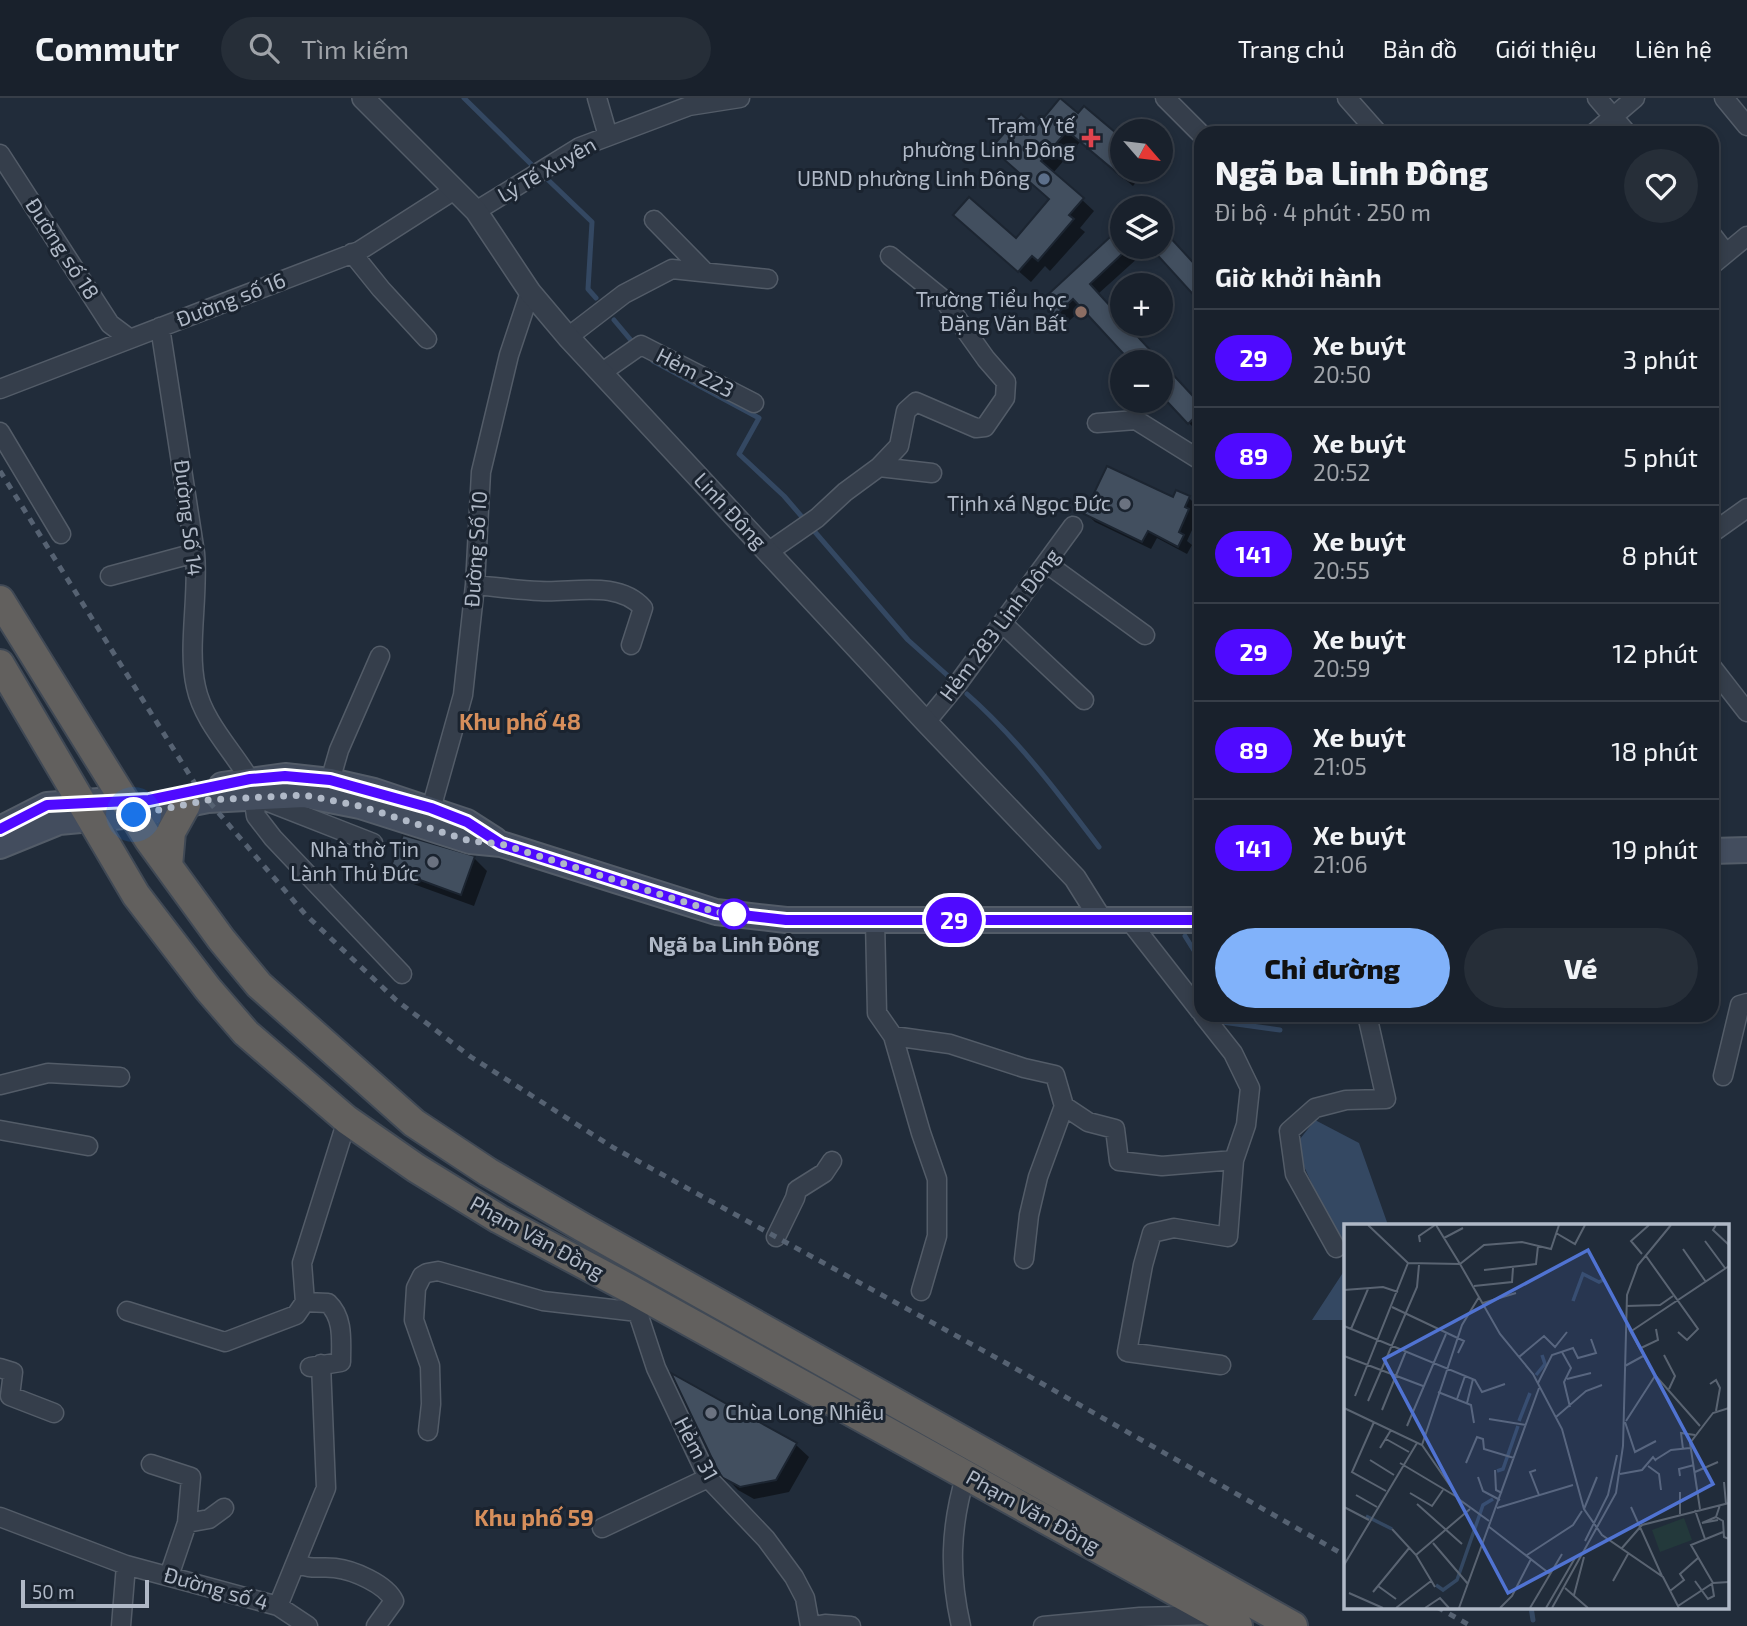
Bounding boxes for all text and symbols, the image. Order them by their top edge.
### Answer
search box [221,17,711,80]
text: Commutr [35,28,179,68]
icon: search [245,29,283,67]
text: Tìm kiếm [301,33,409,64]
text: Trang chủ [1238,34,1345,63]
text: Bản đồ [1383,34,1457,63]
text: Giới thiệu [1495,34,1597,63]
text: Liên hệ [1635,34,1712,63]
place label: Trạm Y tế phường Linh Đông [902,112,1076,161]
north arrow [1110,119,1172,182]
map controls [1110,119,1173,413]
marker: Trạm Y tế phường Linh Đông [1081,128,1101,148]
street label: Lý Tế Xuyên [493,131,600,207]
button: heart [1624,149,1698,223]
text: Ngã ba Linh Đông [1215,152,1488,192]
place label: UBND phường Linh Đông [797,165,1030,190]
marker: UBND phường Linh Đông [1036,171,1052,187]
street label: Đường số 18 [21,193,105,304]
button: layers [1110,196,1173,259]
text: Đi bộ · 4 phút · 250 m [1215,198,1431,226]
text: Giờ khởi hành [1215,261,1382,292]
street label: Đường số 16 [172,266,289,331]
button: + [1110,273,1173,336]
place label: Trường Tiểu học Đặng Văn Bất [916,286,1067,335]
marker: Trường Tiểu học Đặng Văn Bất [1073,304,1089,320]
text: Xe buýt [1313,329,1406,360]
street label: Hẻm 223 [653,342,739,402]
text: 29 [1239,343,1268,372]
text: 3 phút [1623,343,1698,374]
button: − [1110,350,1173,413]
text: 20:50 [1313,360,1371,388]
text: Xe buýt [1313,427,1406,458]
text: 89 [1239,441,1268,470]
text: 5 phút [1623,441,1698,472]
street label: Đường Số 14 [170,458,209,577]
text: 20:52 [1313,458,1370,486]
street label: Linh Đông [690,467,773,553]
street label: Đường Số 10 [458,490,491,608]
place label: Tịnh xá Ngọc Đức [947,490,1111,515]
marker: Tịnh xá Ngọc Đức [1117,496,1133,512]
text: Xe buýt [1313,525,1406,556]
text: 141 [1235,539,1272,568]
text: 8 phút [1622,539,1698,570]
street label: Hẻm 283 Linh Đông [933,543,1064,705]
text: 20:55 [1313,556,1370,584]
text: Xe buýt [1313,623,1406,654]
text: 29 [1239,637,1268,666]
text: 12 phút [1612,637,1698,668]
text: 20:59 [1313,654,1371,682]
district label: Khu phố 48 [459,707,581,735]
text: Xe buýt [1313,721,1406,752]
text: 89 [1239,735,1268,764]
text: 18 phút [1611,735,1698,766]
text: 21:05 [1313,752,1367,780]
your location [116,797,151,832]
text: Xe buýt [1313,819,1406,850]
text: 141 [1235,833,1272,862]
text: 19 phút [1612,833,1698,864]
place label: Nhà thờ Tin Lành Thủ Đức [290,836,419,885]
text: 21:06 [1313,850,1368,878]
marker: Nhà thờ Tin Lành Thủ Đức [425,854,441,870]
line badge: 29 [922,897,986,943]
marker: Ngã ba Linh Đông [719,899,749,929]
text: 29 [940,905,968,934]
button: Chỉ đường [1215,928,1450,1008]
button: Vé [1464,928,1698,1008]
place label: Ngã ba Linh Đông [648,931,820,956]
street label: Phạm Văn Đồng [466,1190,609,1284]
inset map [1344,1224,1730,1608]
place label: Chùa Long Nhiễu [725,1399,884,1424]
marker: Chùa Long Nhiễu [703,1405,719,1421]
street label: Hẻm 31 [670,1412,724,1484]
street label: Phạm Văn Đồng [962,1464,1105,1558]
district label: Khu phố 59 [474,1503,594,1531]
street label: Đường số 4 [161,1561,272,1614]
scale bar [21,1577,149,1609]
text: 50 m [32,1580,75,1603]

